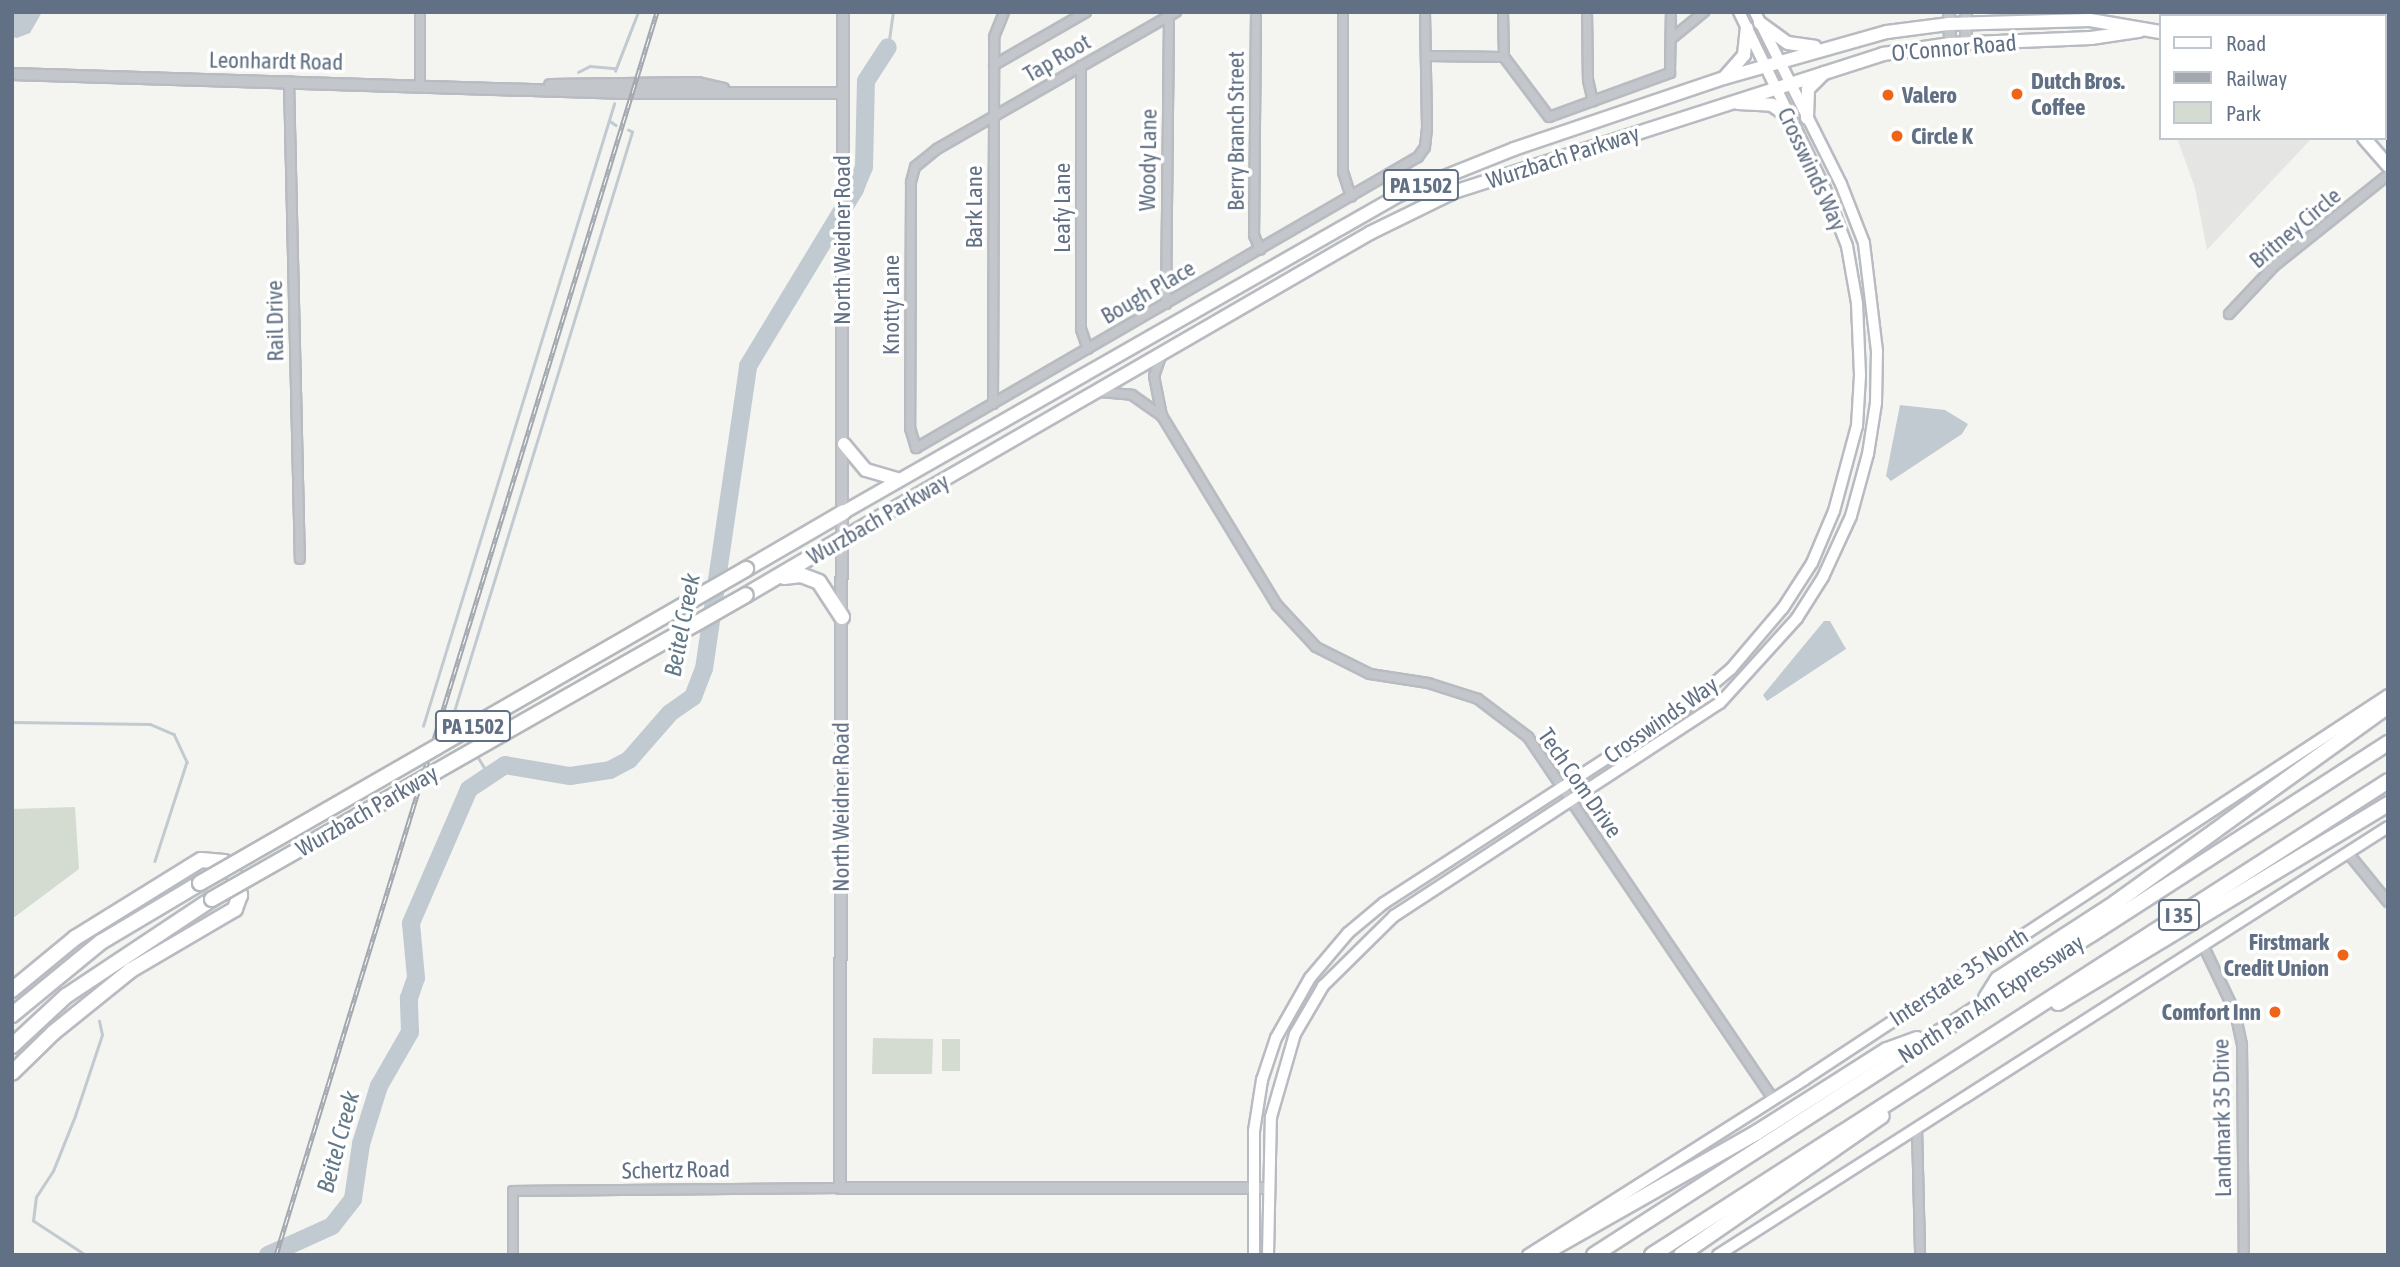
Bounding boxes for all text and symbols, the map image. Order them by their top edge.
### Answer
legend [2158,14,2386,140]
street label: Tap Root [1018,28,1096,88]
street label: O'Connor Road [1890,29,2018,67]
text: Road [2226,31,2266,55]
street label: Leonhardt Road [209,46,343,76]
street label: Berry Branch Street [1222,51,1250,211]
text: Railway [2226,66,2287,90]
place label: Dutch Bros. Coffee [2031,67,2125,121]
place label: Valero [1902,81,1957,109]
marker: Dutch Bros. Coffee [2009,86,2025,102]
marker: Valero [1880,87,1896,103]
text: Park [2226,101,2261,125]
street label: Crosswinds Way [1771,103,1853,235]
street label: Woody Lane [1133,109,1163,211]
street label: Wurzbach Parkway [1483,119,1643,195]
place label: Circle K [1911,122,1973,150]
marker: Circle K [1889,128,1905,144]
street label: North Weidner Road [828,155,856,325]
street label: Leafy Lane [1048,163,1076,253]
street label: Bark Lane [960,166,988,248]
road number: PA 1502 [1382,168,1460,202]
street label: Britney Circle [2244,182,2346,274]
street label: Bough Place [1096,254,1200,330]
street label: Knotty Lane [877,255,905,355]
street label: Rail Drive [260,280,290,362]
street label: Wurzbach Parkway [802,467,954,571]
water label: Beitel Creek [658,571,706,679]
street label: Crosswinds Way [1599,671,1723,769]
road number: PA 1502 [434,708,512,744]
street label: North Weidner Road [827,722,855,892]
street label: Tech Com Drive [1532,723,1628,843]
street label: Wurzbach Parkway [291,759,443,863]
road number: I 35 [2158,898,2200,932]
street label: Interstate 35 North [1885,922,2033,1032]
place label: Firstmark Credit Union [2224,928,2329,982]
street label: North Pan Am Expressway [1893,929,2089,1069]
marker: Firstmark Credit Union [2335,947,2351,963]
place label: Comfort Inn [2162,998,2261,1026]
marker: Comfort Inn [2267,1004,2283,1020]
street label: Landmark 35 Drive [2207,1039,2237,1197]
water label: Beitel Creek [311,1088,365,1196]
street label: Schertz Road [622,1155,730,1185]

